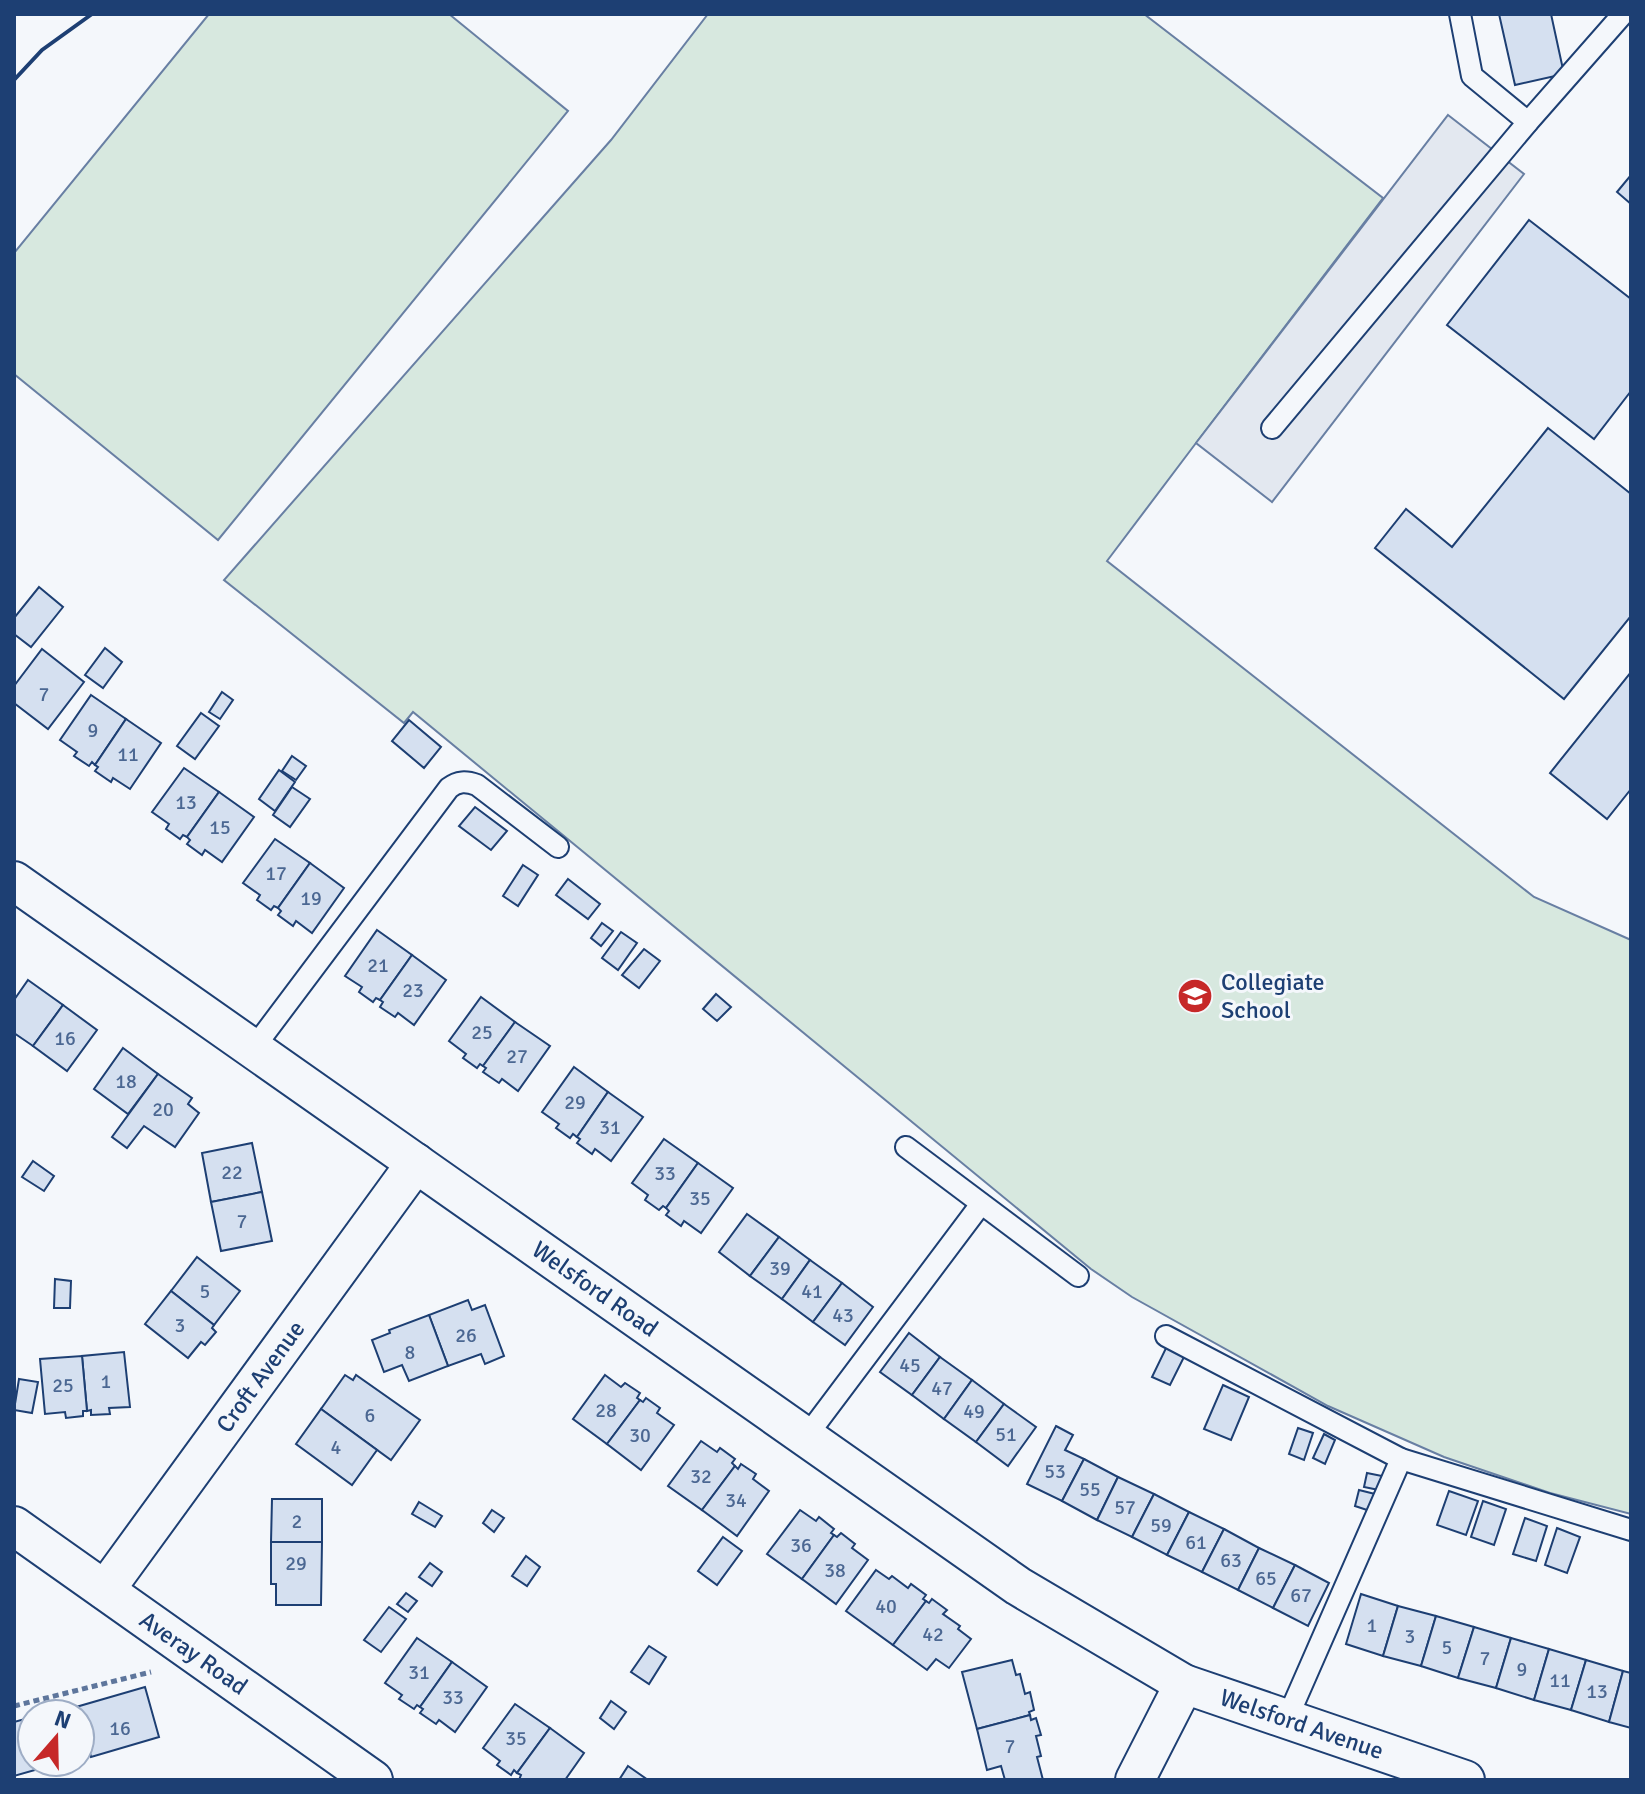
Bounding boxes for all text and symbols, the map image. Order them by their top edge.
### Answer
house number: 7 [39,682,49,707]
house number: 9 [88,718,98,743]
house number: 11 [117,742,139,767]
house number: 13 [175,790,197,815]
house number: 15 [209,815,231,840]
house number: 17 [265,861,287,886]
house number: 19 [300,886,322,911]
house number: 21 [367,953,389,978]
place label: Collegiate School [1221,967,1325,1025]
school or university icon: Collegiate School [1176,977,1214,1015]
house number: 23 [402,978,424,1003]
house number: 25 [471,1020,493,1045]
house number: 16 [54,1026,76,1051]
house number: 27 [506,1044,528,1069]
house number: 18 [115,1069,137,1094]
house number: 29 [564,1090,586,1115]
house number: 20 [152,1097,174,1122]
house number: 31 [599,1115,621,1140]
house number: 22 [221,1160,243,1185]
house number: 33 [654,1161,676,1186]
house number: 35 [689,1186,711,1211]
house number: 7 [237,1209,247,1234]
street label: Welsford Road [526,1234,664,1344]
house number: 39 [769,1256,791,1281]
house number: 5 [200,1279,210,1304]
house number: 41 [801,1279,823,1304]
house number: 43 [832,1303,854,1328]
house number: 3 [175,1313,185,1338]
street label: Croft Avenue [210,1315,311,1439]
house number: 26 [455,1323,477,1348]
house number: 8 [405,1340,415,1365]
house number: 45 [899,1353,921,1378]
house number: 1 [101,1369,111,1394]
house number: 25 [52,1373,74,1398]
house number: 47 [931,1376,953,1401]
house number: 28 [595,1398,617,1423]
house number: 49 [963,1399,985,1424]
house number: 6 [365,1403,375,1428]
house number: 51 [995,1422,1017,1447]
house number: 30 [629,1423,651,1448]
house number: 4 [331,1435,342,1460]
house number: 53 [1044,1459,1066,1484]
house number: 32 [690,1464,712,1489]
house number: 55 [1079,1477,1101,1502]
house number: 34 [725,1488,747,1513]
house number: 57 [1114,1495,1136,1520]
house number: 2 [292,1509,302,1534]
house number: 59 [1150,1513,1172,1538]
house number: 61 [1185,1530,1207,1555]
house number: 36 [790,1533,812,1558]
house number: 63 [1220,1548,1242,1573]
house number: 29 [285,1551,307,1576]
house number: 38 [824,1558,846,1583]
house number: 65 [1255,1566,1277,1591]
house number: 67 [1290,1583,1312,1608]
house number: 40 [875,1594,897,1619]
street label: Averay Road [134,1605,253,1702]
house number: 1 [1367,1613,1377,1638]
house number: 42 [922,1622,944,1647]
house number: 3 [1405,1624,1415,1649]
house number: 5 [1442,1635,1452,1660]
house number: 7 [1480,1646,1490,1671]
house number: 9 [1517,1657,1527,1682]
house number: 31 [408,1660,430,1685]
house number: 11 [1549,1668,1571,1693]
house number: 13 [1586,1679,1608,1704]
street label: Welsford Avenue [1216,1682,1388,1766]
house number: 33 [442,1685,464,1710]
north arrow [16,1698,96,1778]
text: N [51,1704,74,1735]
house number: 16 [109,1716,131,1741]
house number: 35 [505,1726,527,1751]
house number: 7 [1005,1734,1015,1759]

